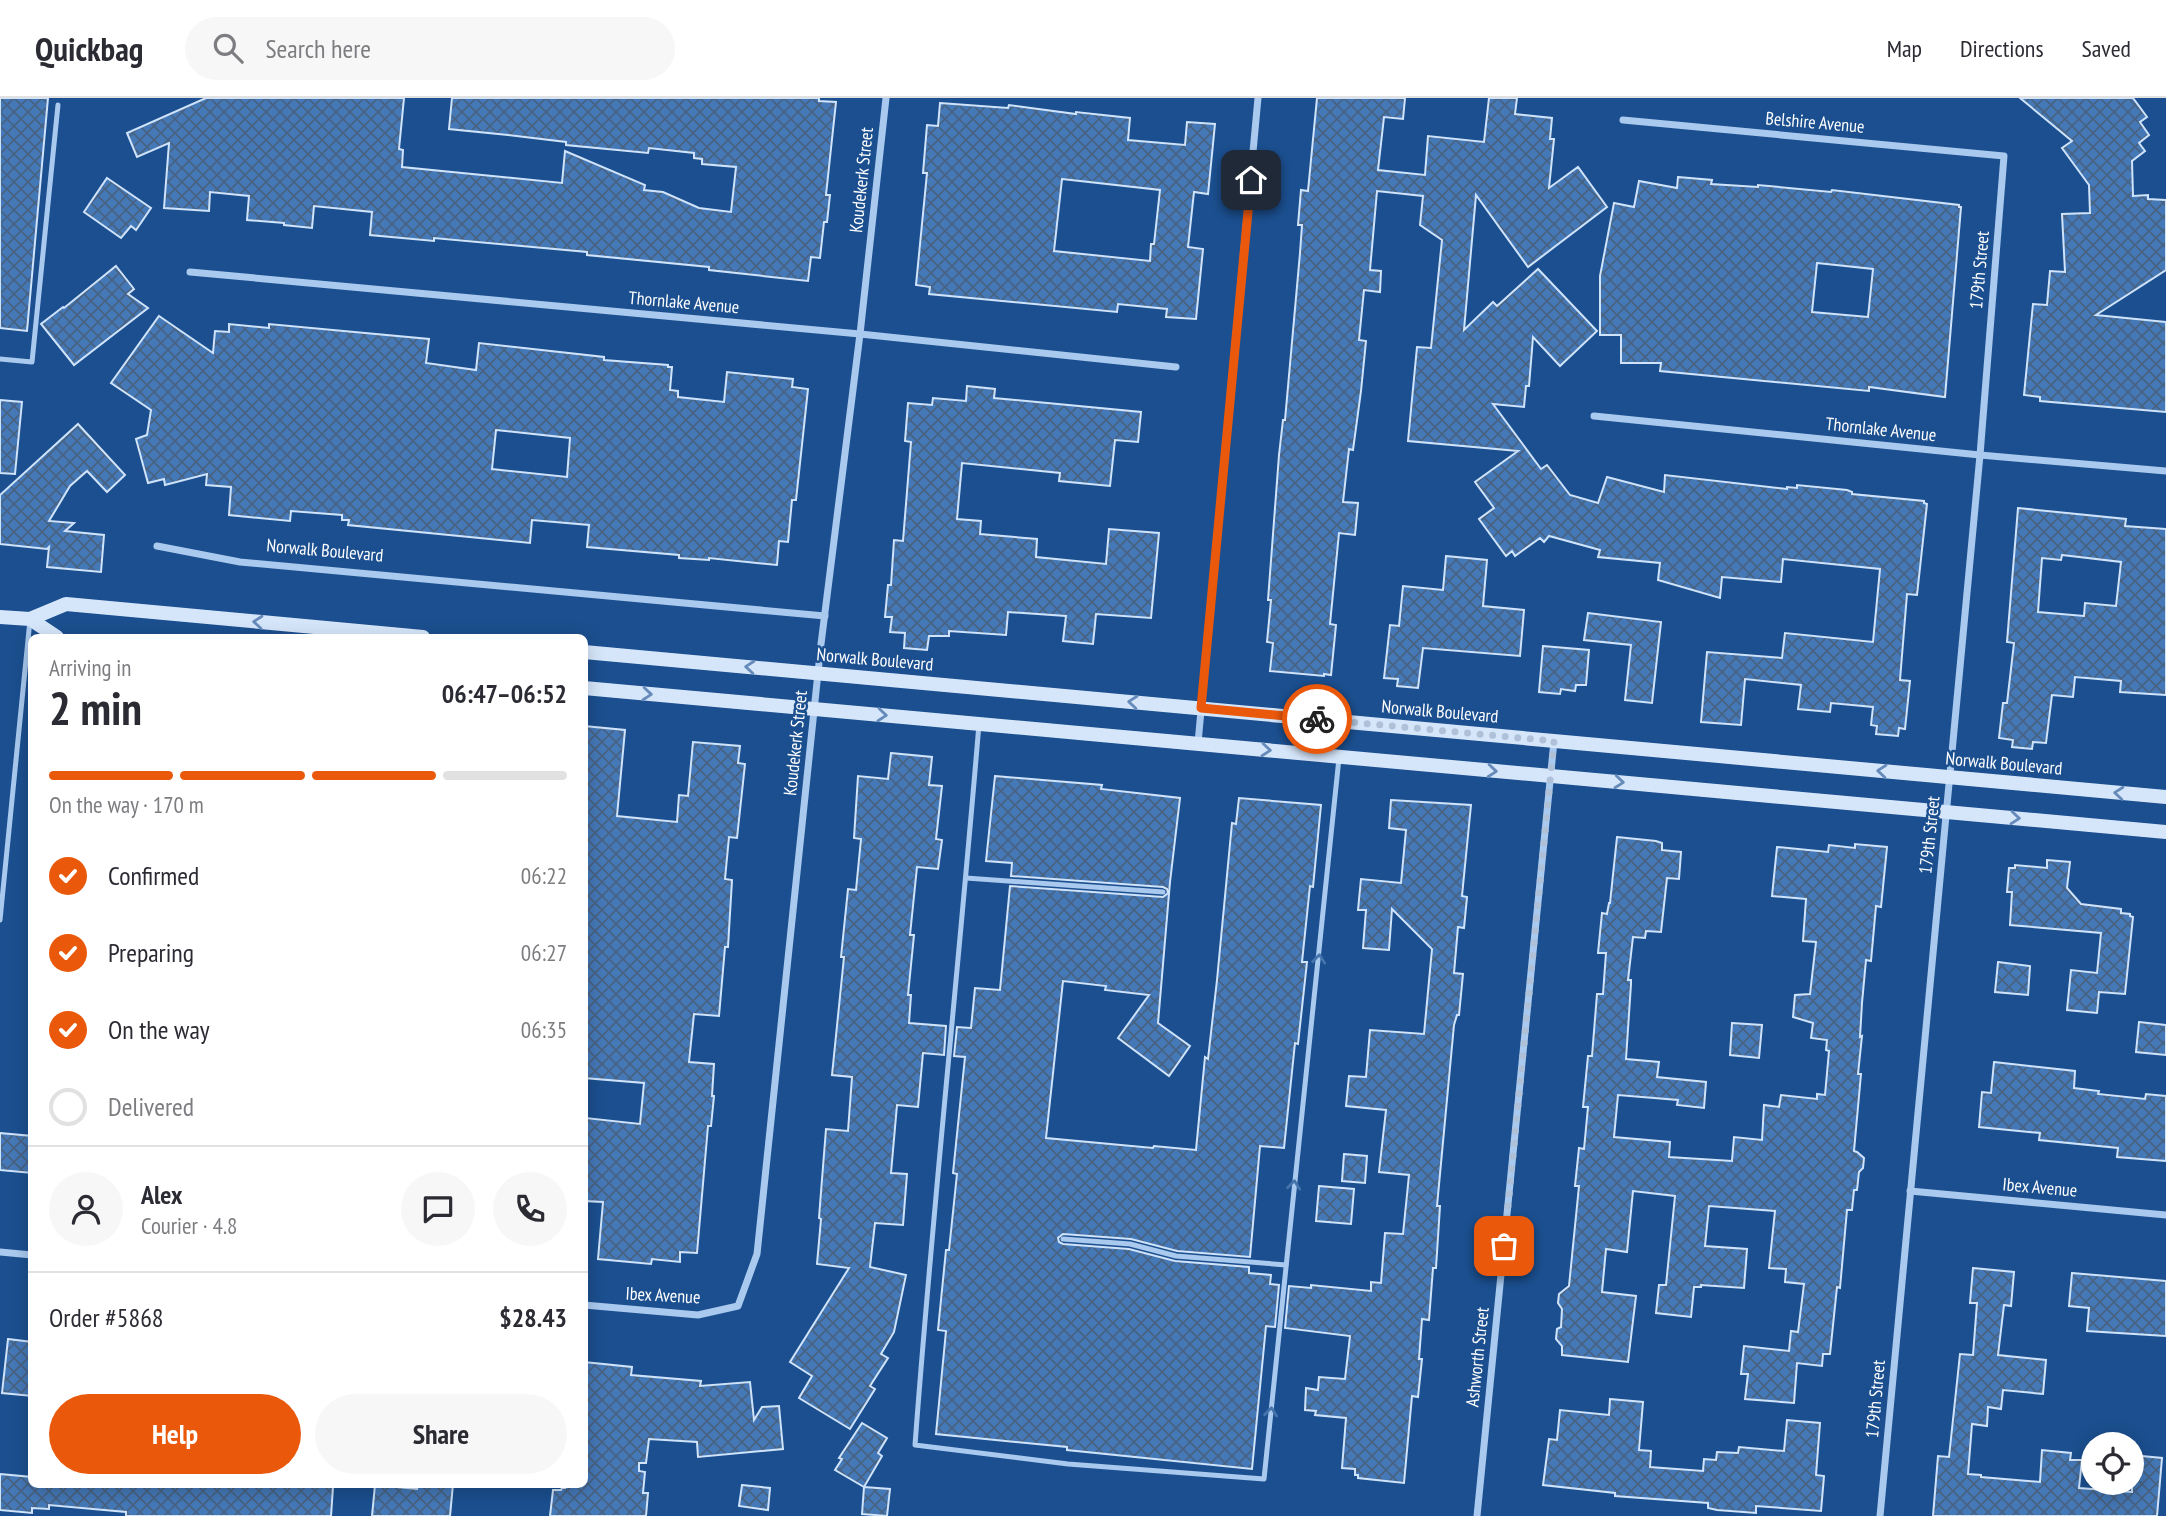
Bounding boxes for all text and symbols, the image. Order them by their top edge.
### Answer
search box [185,17,675,80]
text: Quickbag [35,27,143,70]
icon: search [209,29,247,67]
text: Search here [265,32,371,65]
text: Map [1887,33,1922,64]
text: Directions [1960,33,2044,64]
text: Saved [2082,33,2131,64]
street label: Belshire Avenue [1765,106,1865,138]
street label: Koudekerk Street [844,126,878,234]
pin [1221,150,1281,210]
icon: home [1232,161,1270,199]
street label: 179th Street [1964,230,1994,310]
street label: Thornlake Avenue [628,286,740,318]
street label: Thornlake Avenue [1825,412,1937,446]
street label: Norwalk Boulevard [266,533,384,567]
one-way arrow [252,615,263,630]
street label: Norwalk Boulevard [816,642,934,676]
text: Arriving in [49,653,131,682]
one-way arrow [745,660,756,675]
text: 06:47–06:52 [442,677,567,710]
text: 2 min [49,678,142,738]
courier [1282,684,1352,754]
one-way arrow [641,686,652,701]
street label: Koudekerk Street [778,689,812,797]
street label: Norwalk Boulevard [1381,694,1499,728]
one-way arrow [1127,695,1138,710]
icon: bike [1298,700,1336,738]
one-way arrow [876,708,888,723]
one-way arrow [1260,742,1271,757]
street label: Norwalk Boulevard [1945,746,2063,780]
one-way arrow [1487,763,1498,778]
one-way arrow [1877,764,1888,779]
one-way arrow [1614,774,1625,789]
one-way arrow [2114,785,2125,800]
text: On the way · 170 m [49,790,204,819]
street label: 179th Street [1913,795,1945,875]
one-way arrow [2010,810,2021,825]
icon: check [49,857,87,895]
text: Confirmed [108,859,199,892]
text: 06:22 [521,861,567,890]
icon: check [49,934,87,972]
text: Preparing [108,936,194,969]
text: 06:27 [521,938,567,967]
one-way arrow [1311,953,1326,965]
icon: check [49,1011,87,1049]
text: On the way [108,1013,210,1046]
text: 06:35 [521,1015,567,1044]
text: Delivered [108,1090,194,1123]
button: person [49,1172,123,1246]
button: chat [401,1172,475,1246]
button: phone [493,1172,567,1246]
street label: Ibex Avenue [2002,1172,2078,1202]
text: Alex [141,1178,182,1211]
one-way arrow [1287,1179,1302,1191]
text: Courier · 4.8 [141,1211,237,1240]
pin [1474,1216,1534,1276]
icon: bag [1485,1227,1523,1265]
street label: Ibex Avenue [625,1282,701,1308]
text: Order #5868 [49,1301,164,1334]
text: $28.43 [499,1301,567,1334]
street label: Ashworth Street [1460,1306,1494,1408]
street label: 179th Street [1860,1359,1890,1439]
button: Help [49,1394,301,1474]
button: Share [315,1394,567,1474]
one-way arrow [1263,1406,1278,1417]
map controls [2081,1432,2144,1495]
button: locate [2081,1432,2144,1495]

